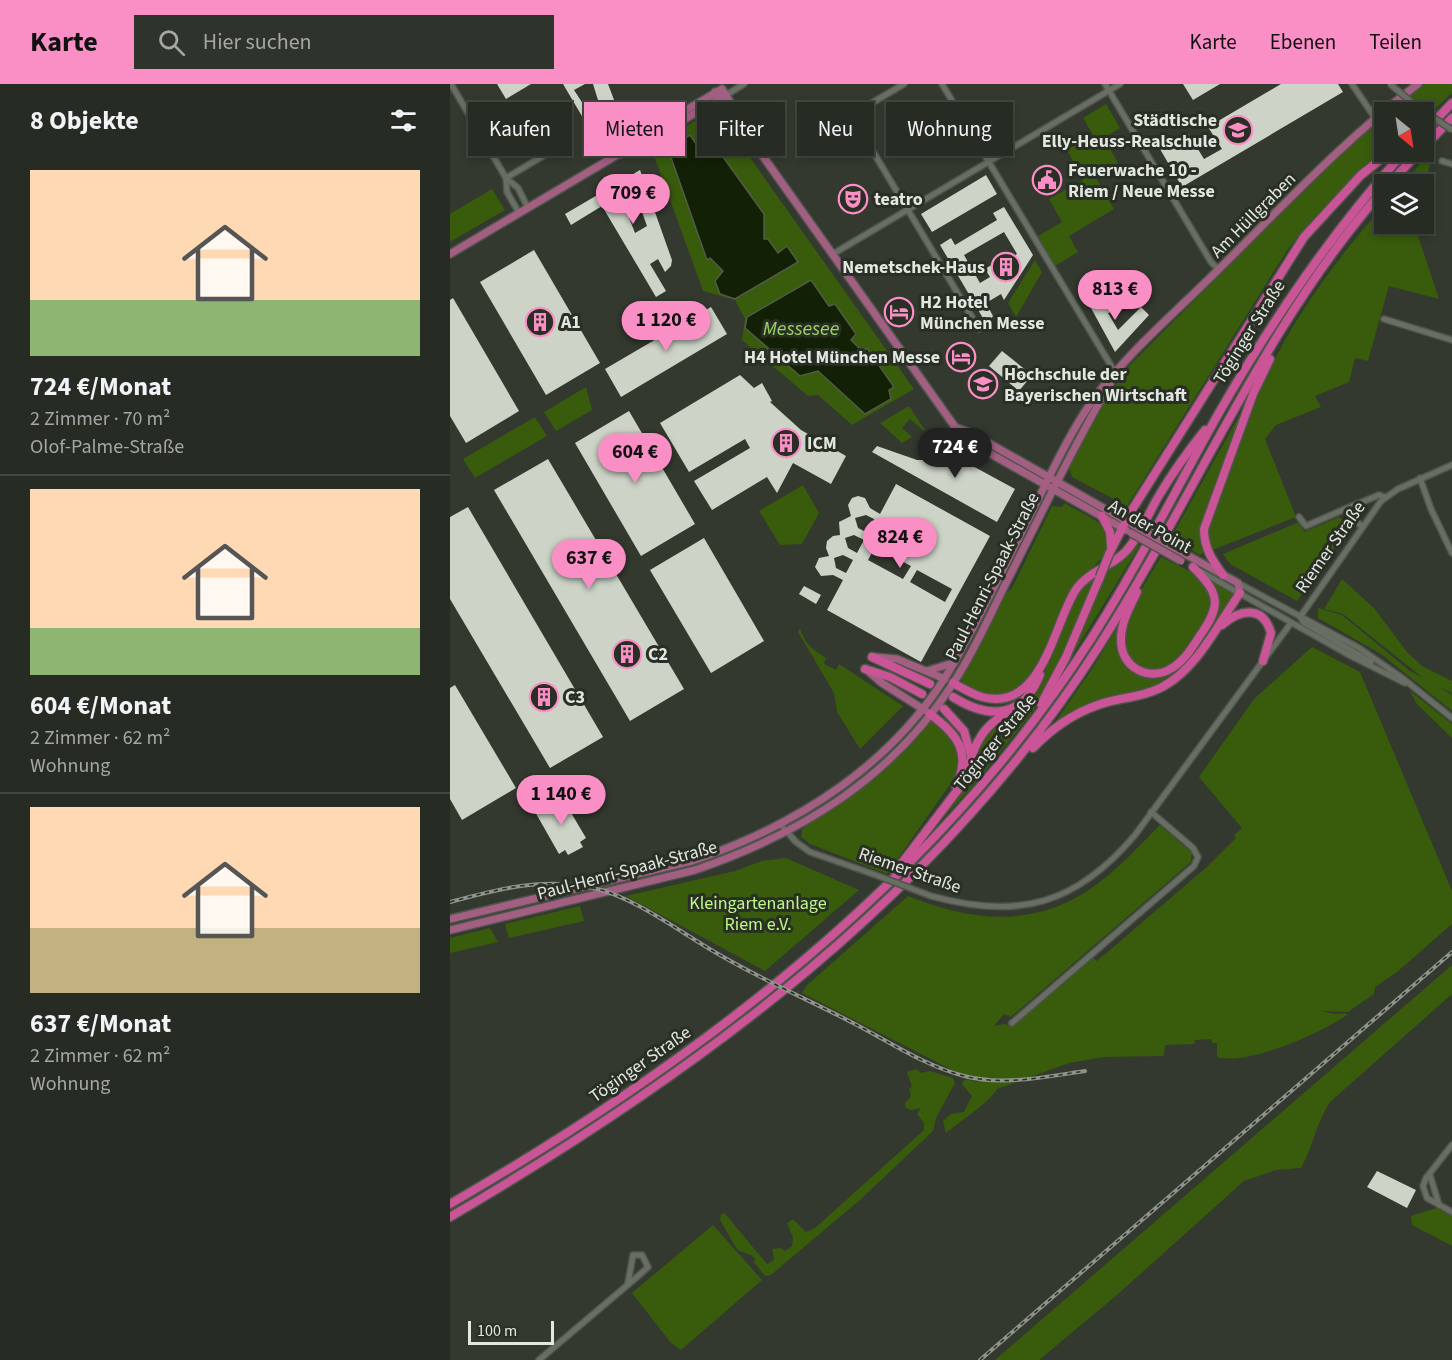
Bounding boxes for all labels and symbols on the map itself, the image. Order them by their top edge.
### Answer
north arrow [1374,102,1434,162]
place label: Städtische Elly-Heuss-Realschule [1042,108,1217,154]
school or university icon: Städtische Elly-Heuss-Realschule [1222,114,1254,146]
place label: Feuerwache 10 - Riem / Neue Messe [1068,158,1215,204]
public building icon: Feuerwache 10 - Riem / Neue Messe [1031,164,1063,196]
street label: Am Hüllgraben [1205,167,1302,264]
pin: 709 € [591,174,675,225]
theatre icon: teatro [837,183,869,215]
place label: teatro [874,187,923,212]
building icon: Nemetschek-Haus [990,251,1022,283]
place label: Nemetschek-Haus [842,255,985,280]
pin: 813 € [1073,270,1157,321]
street label: Töginger Straße [1207,275,1291,389]
place label: H2 Hotel München Messe [920,290,1044,336]
hotel icon: H2 Hotel München Messe [883,296,915,328]
pin: 1 120 € [611,301,721,352]
building icon: A1 [524,306,556,338]
place label: A1 [560,310,581,335]
water label: Messesee [763,315,839,343]
hotel icon: H4 Hotel München Messe [945,341,977,373]
place label: H4 Hotel München Messe [744,345,940,370]
place label: Hochschule der Bayerischen Wirtschaft [1004,362,1188,408]
school or university icon: Hochschule der Bayerischen Wirtschaft [967,368,999,400]
building icon: ICM [770,427,802,459]
pin: 724 € [913,428,997,479]
place label: ICM [807,431,837,456]
pin: 604 € [593,433,677,484]
street label: Paul-Henri-Spaak-Straße [939,488,1046,664]
street label: An der Point [1104,493,1196,560]
street label: Riemer Straße [1290,496,1371,598]
pin: 824 € [858,518,942,569]
pin: 637 € [547,539,631,590]
building icon: C2 [611,638,643,670]
place label: C2 [648,642,668,667]
building icon: C3 [528,681,560,713]
place label: C3 [565,685,585,710]
street label: Töginger Straße [948,688,1042,796]
pin: 1 140 € [506,775,616,826]
street label: Paul-Henri-Spaak-Straße [534,834,720,907]
street label: Riemer Straße [855,841,964,900]
park label: Kleingartenanlage Riem e.V. [689,891,827,937]
street label: Töginger Straße [585,1020,696,1109]
scale bar [468,1318,554,1346]

